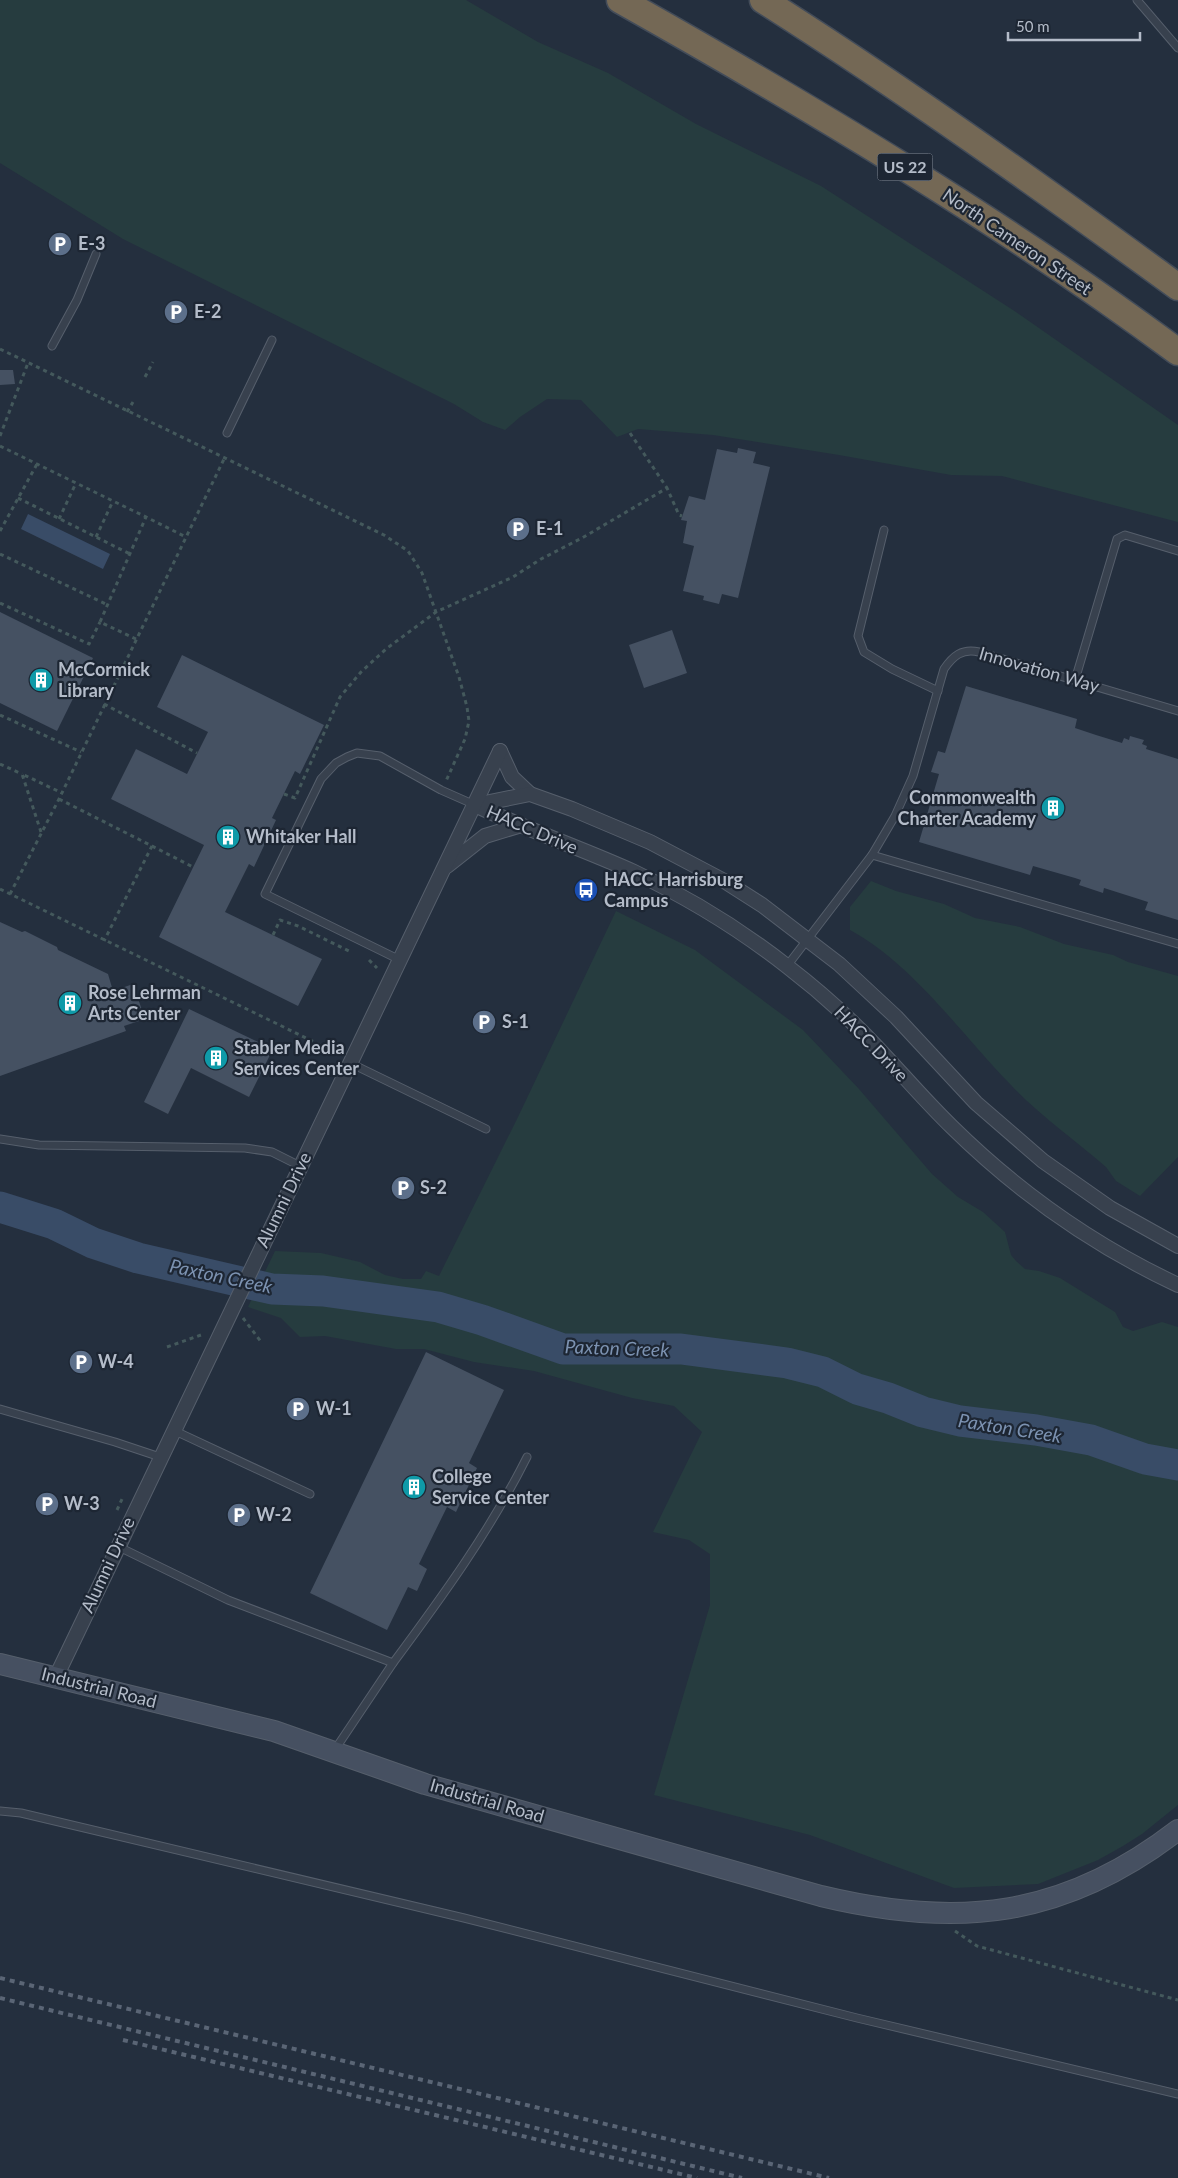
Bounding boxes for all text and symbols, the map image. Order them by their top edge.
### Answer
scale bar [1008,10,1140,42]
text: 50 m [1016,17,1050,35]
road number: US 22 [878,154,932,180]
street label: North Cameron Street [939,183,1097,300]
parking icon: E-3 [47,231,73,257]
place label: E-3 [78,232,106,254]
parking icon: E-2 [163,299,189,325]
place label: E-2 [194,300,222,322]
parking icon: E-1 [505,516,531,542]
place label: E-1 [536,517,564,539]
street label: Innovation Way [977,641,1103,697]
place label: McCormick Library [58,658,150,701]
building icon: McCormick Library [28,667,54,693]
place label: Commonwealth Charter Academy [898,786,1037,829]
building icon: Commonwealth Charter Academy [1040,795,1066,821]
street label: HACC Drive [483,800,581,858]
building icon: Whitaker Hall [215,824,241,850]
place label: Whitaker Hall [246,825,357,847]
place label: HACC Harrisburg Campus [604,868,744,911]
bus stop icon: HACC Harrisburg Campus [573,877,599,903]
place label: Rose Lehrman Arts Center [87,981,201,1024]
building icon: Rose Lehrman Arts Center [57,990,83,1016]
street label: HACC Drive [830,1001,913,1086]
parking icon: S-1 [471,1009,497,1035]
place label: S-1 [502,1010,529,1032]
place label: Stabler Media Services Center [234,1036,359,1079]
building icon: Stabler Media Services Center [203,1045,229,1071]
street label: Alumni Drive [251,1148,316,1251]
parking icon: S-2 [390,1175,416,1201]
place label: S-2 [420,1176,447,1198]
water label: Paxton Creek [168,1253,276,1298]
water label: Paxton Creek [564,1334,671,1361]
parking icon: W-4 [68,1349,94,1375]
place label: W-4 [98,1350,134,1372]
parking icon: W-1 [285,1396,311,1422]
place label: W-1 [316,1397,352,1419]
water label: Paxton Creek [957,1408,1064,1447]
place label: College Service Center [432,1465,549,1508]
building icon: College Service Center [401,1474,427,1500]
parking icon: W-3 [34,1491,60,1517]
place label: W-3 [64,1492,100,1514]
parking icon: W-2 [226,1502,252,1528]
place label: W-2 [256,1503,292,1525]
street label: Alumni Drive [75,1513,139,1616]
street label: Industrial Road [39,1662,159,1712]
street label: Industrial Road [428,1773,547,1827]

